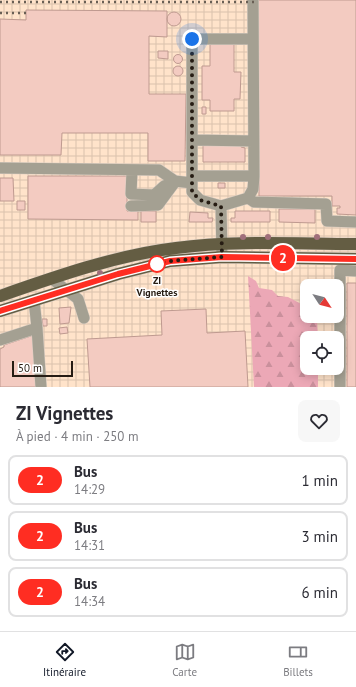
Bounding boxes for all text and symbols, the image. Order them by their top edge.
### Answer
your location [182,29,202,49]
line badge: 2 [270,245,296,271]
text: 2 [279,249,287,267]
marker: ZI Vignettes [148,255,166,273]
place label: ZI Vignettes [136,274,177,299]
north arrow [300,279,344,323]
map controls [300,279,344,375]
button: locate [300,331,344,375]
scale bar [12,359,73,378]
text: 50 m [18,361,42,375]
button: heart [298,400,340,442]
text: ZI Vignettes [16,401,113,425]
text: À pied · 4 min · 250 m [16,428,138,445]
text: Bus [74,462,97,481]
text: 2 [36,471,44,489]
text: 1 min [301,471,338,490]
text: 14:29 [74,481,105,498]
text: Bus [74,518,97,537]
text: 2 [36,527,44,545]
text: 3 min [301,527,338,546]
text: 14:31 [74,537,105,554]
text: Bus [74,574,97,593]
text: 2 [36,583,44,601]
text: 6 min [301,583,338,602]
text: 14:34 [74,593,105,610]
tab: Itinéraire [43,641,86,679]
tab: Carte [172,641,197,679]
tab: Billets [283,641,313,679]

